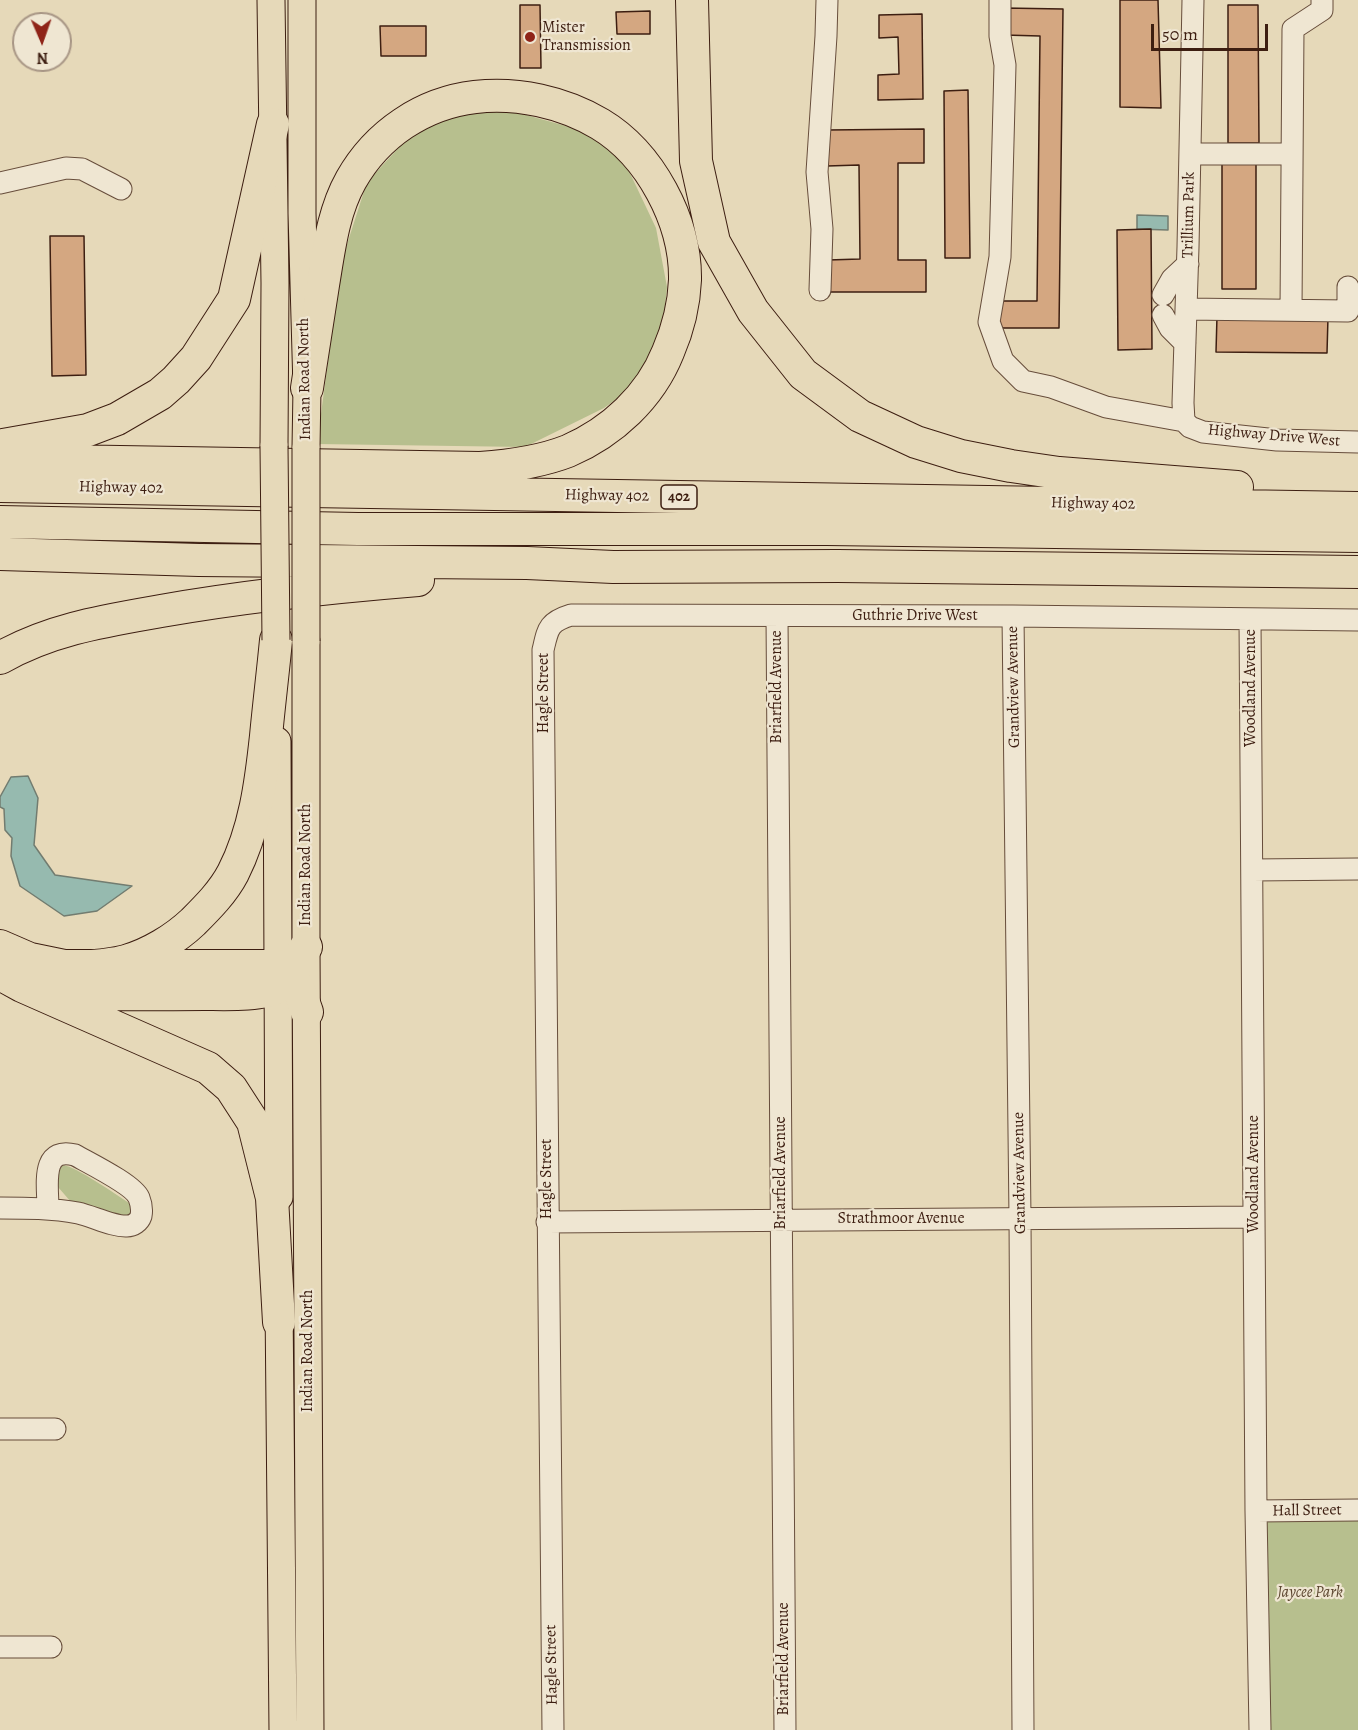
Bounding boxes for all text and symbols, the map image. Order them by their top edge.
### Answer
north arrow [12,12,72,72]
scale bar [1154,12,1271,50]
place label: Mister Transmission [542,18,631,56]
text: 50 m [1162,22,1198,46]
marker: Mister Transmission [523,30,537,44]
text: N [36,47,49,69]
street label: Trillium Park [1179,172,1199,258]
street label: Indian Road North [294,318,316,440]
street label: Highway Drive West [1207,421,1341,451]
street label: Highway 402 [79,478,163,498]
road number: 402 [661,485,697,509]
street label: Highway 402 [565,486,649,506]
street label: Highway 402 [1051,494,1135,514]
street label: Guthrie Drive West [852,606,978,626]
street label: Grandview Avenue [1003,626,1025,748]
street label: Woodland Avenue [1241,629,1261,747]
street label: Briarfield Avenue [767,630,787,744]
street label: Hagle Street [534,653,554,733]
street label: Indian Road North [296,804,316,926]
street label: Grandview Avenue [1009,1112,1031,1234]
street label: Woodland Avenue [1244,1115,1264,1233]
street label: Briarfield Avenue [771,1116,791,1230]
street label: Hagle Street [537,1139,557,1219]
street label: Strathmoor Avenue [837,1209,965,1229]
street label: Indian Road North [298,1290,318,1412]
street label: Hall Street [1272,1501,1342,1521]
park label: Jaycee Park [1277,1583,1343,1603]
street label: Briarfield Avenue [774,1602,794,1716]
street label: Hagle Street [542,1624,562,1706]

